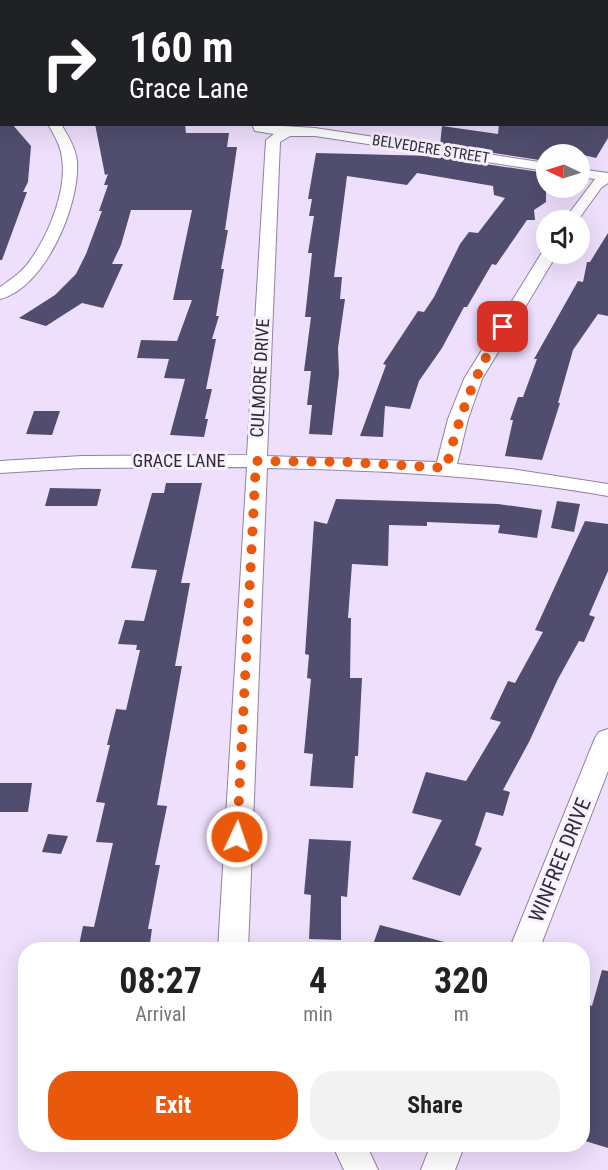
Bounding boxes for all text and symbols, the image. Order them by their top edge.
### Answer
text: 160 m [129,23,234,72]
icon: right [30,24,108,102]
text: Grace Lane [129,73,248,105]
street label: BELVEDERE STREET [371,131,491,167]
north arrow [536,144,590,198]
map controls [536,144,590,264]
button: sound [536,210,590,264]
pin [477,301,528,352]
icon: arrive [486,310,519,343]
street label: CULMORE DRIVE [246,318,273,438]
street label: GRACE LANE [133,450,226,471]
street label: WINFREE DRIVE [524,794,596,926]
position arrow [205,805,269,869]
text: 08:27 [119,960,202,1002]
text: 4 [309,960,327,1002]
text: 320 [434,960,489,1002]
text: Arrival [135,1002,186,1026]
text: min [303,1002,333,1026]
text: m [454,1002,469,1026]
button: Exit [48,1071,298,1140]
button: Share [310,1071,560,1140]

